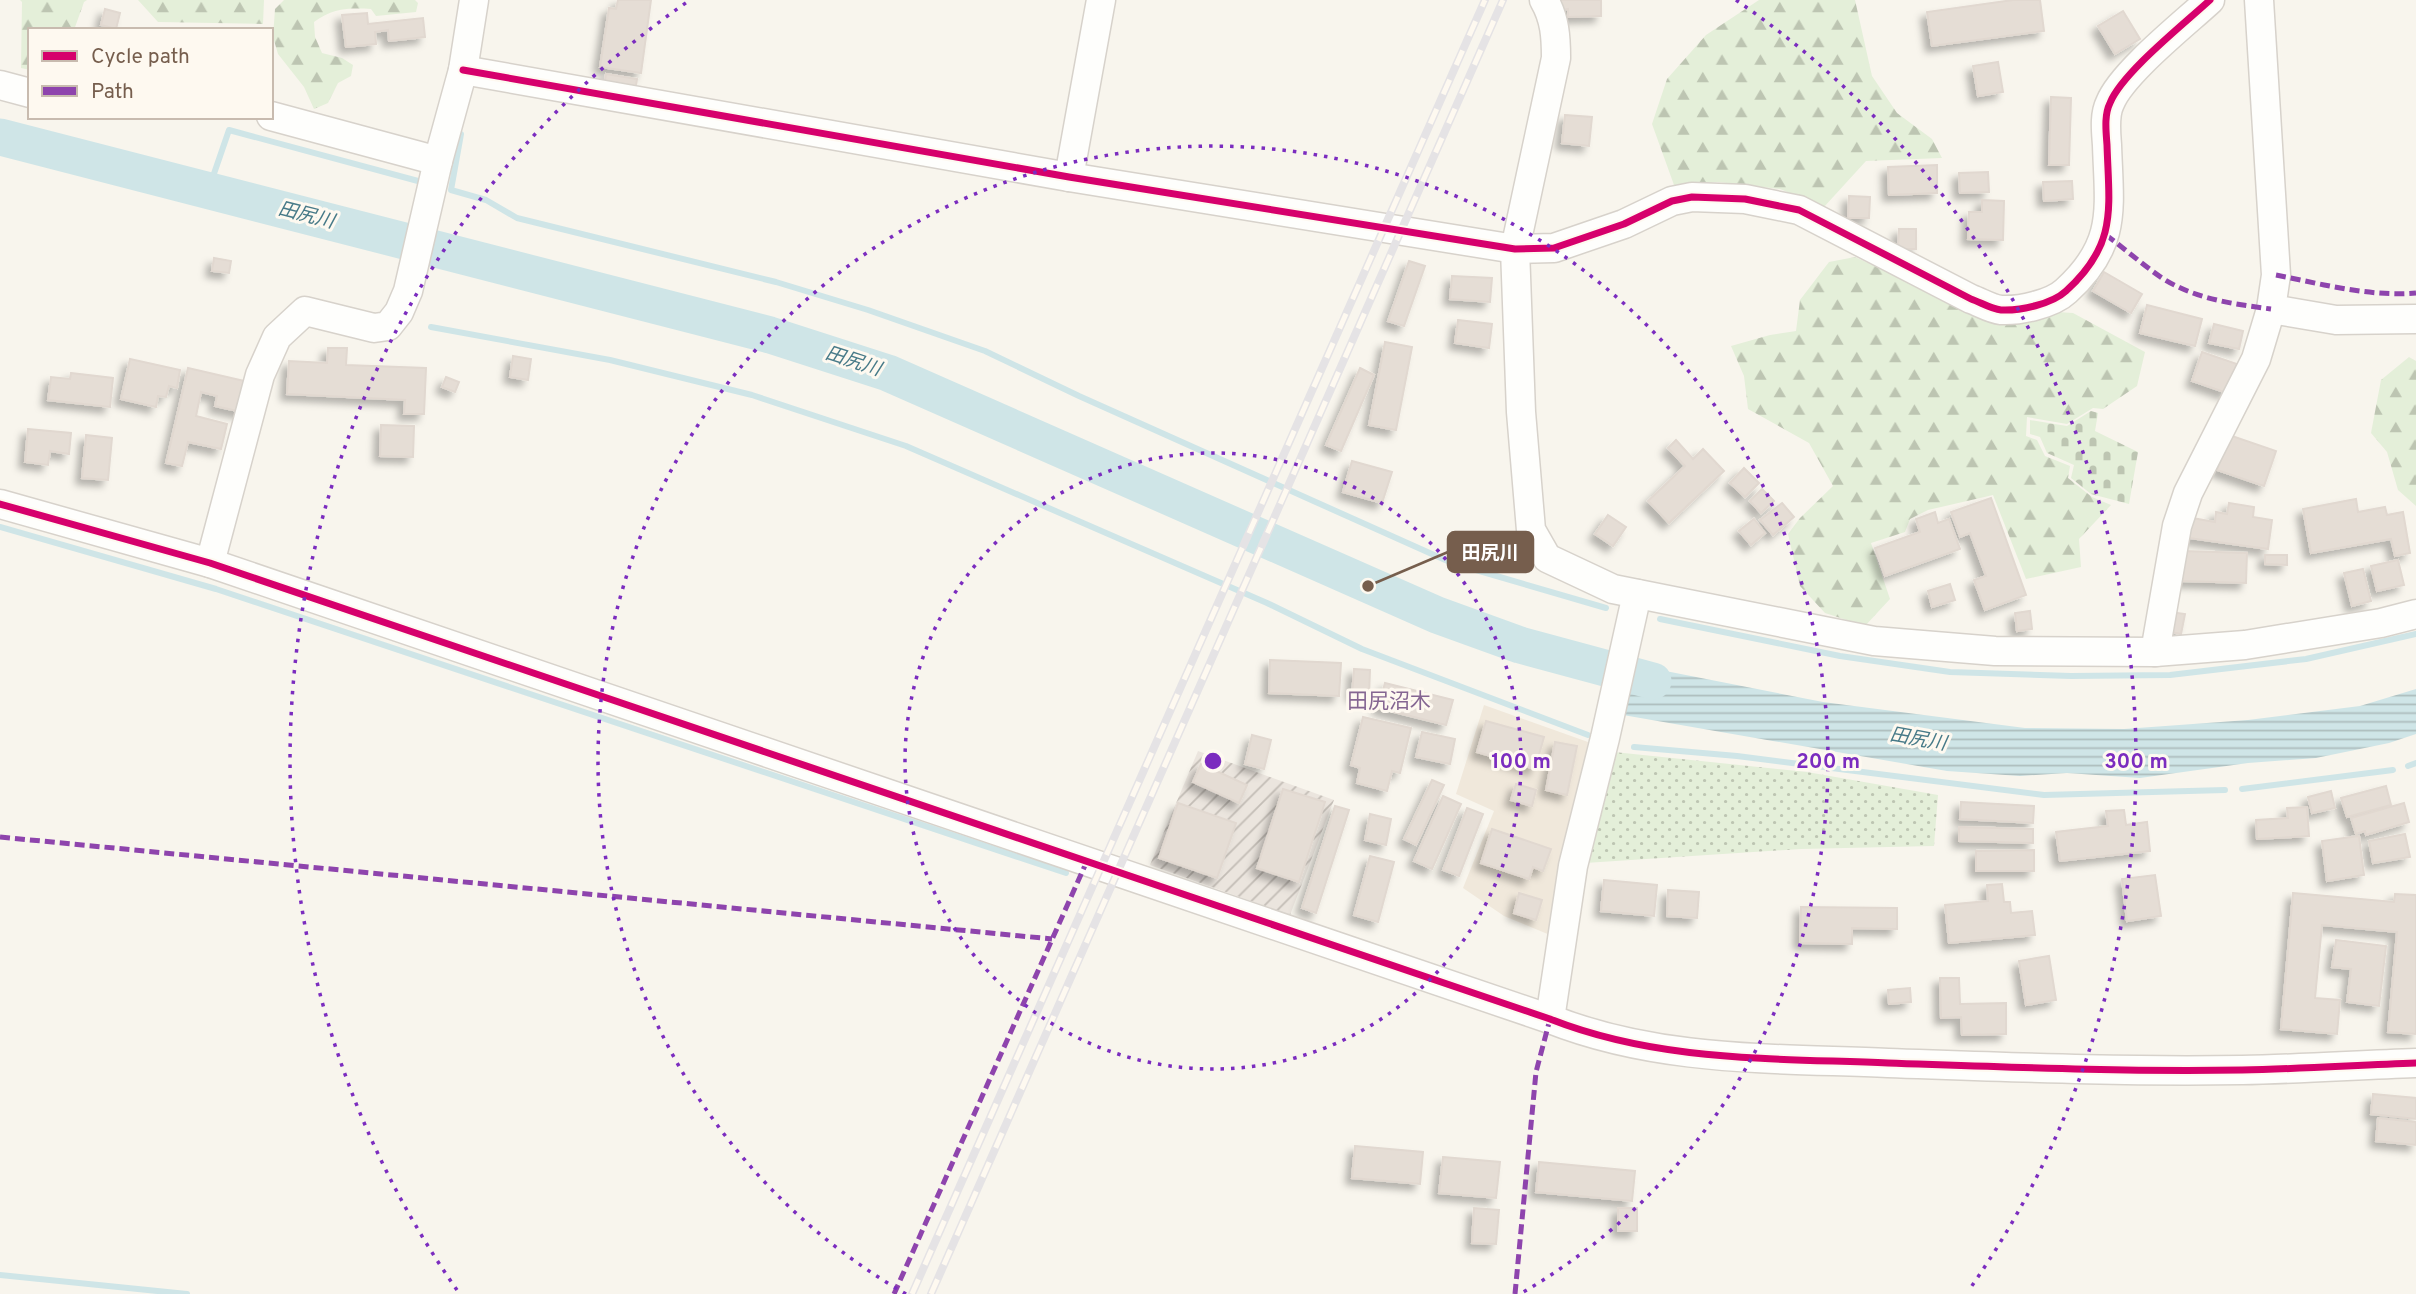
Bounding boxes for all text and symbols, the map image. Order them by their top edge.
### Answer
legend [28,28,273,119]
text: Cycle path [91,44,190,71]
text: Path [91,79,134,106]
water label: 田尻川 [275,197,338,235]
water label: 田尻川 [822,342,886,383]
callout: 田尻川 [1448,532,1533,572]
text: 田尻川 [1461,542,1519,566]
district label: 田尻沼木 [1347,689,1431,716]
water label: 田尻川 [1888,723,1950,757]
centre of rings [1201,749,1225,773]
text: 100 m [1491,749,1551,776]
text: 200 m [1796,749,1860,776]
text: 300 m [2104,749,2168,776]

